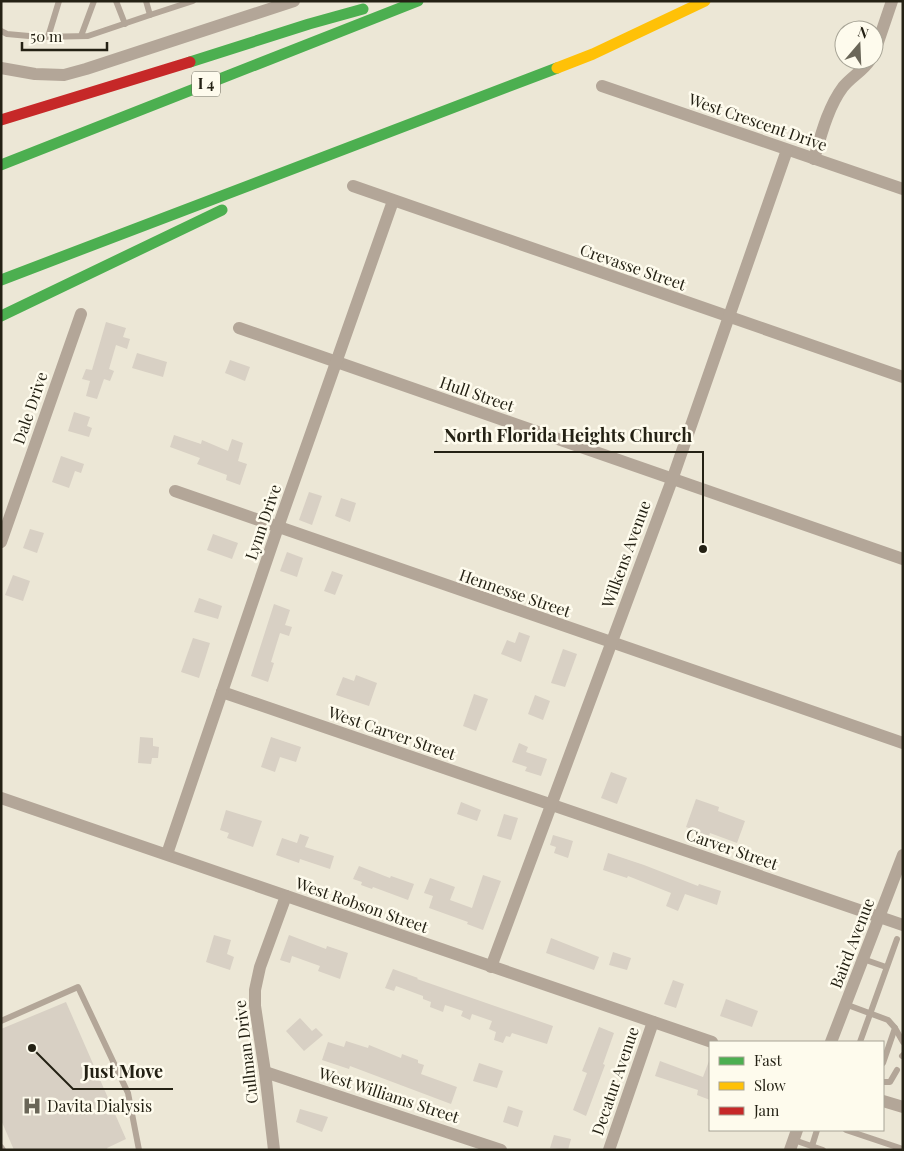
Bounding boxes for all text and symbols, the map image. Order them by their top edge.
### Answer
scale bar [22,20,108,52]
north arrow [834,20,884,70]
text: N [856,22,871,43]
text: 50 m [30,26,63,46]
road number: I 4 [192,72,220,96]
street label: West Crescent Drive [685,88,830,155]
street label: Crevasse Street [577,239,689,295]
street label: Dale Drive [7,369,52,447]
street label: Hull Street [437,371,517,416]
callout: North Florida Heights Church [434,419,703,452]
text: North Florida Heights Church [444,423,692,447]
street label: Lynn Drive [240,481,285,562]
street label: Wilkens Avenue [596,497,655,611]
street label: Hennesse Street [457,564,574,622]
street label: West Carver Street [325,701,459,764]
street label: Carver Street [684,823,781,874]
street label: West Robson Street [292,872,431,937]
street label: Baird Avenue [825,895,878,991]
street label: Cullman Drive [229,999,262,1105]
street label: Decatur Avenue [586,1024,643,1138]
legend [709,1041,884,1131]
text: Fast [754,1050,783,1070]
callout: Just Move [73,1056,173,1089]
text: Just Move [82,1059,163,1083]
street label: West Williams Street [315,1062,462,1127]
text: Slow [754,1075,786,1095]
hospital icon: Davita Dialysis [21,1095,43,1117]
place label: Davita Dialysis [47,1095,152,1116]
text: Jam [753,1100,780,1120]

